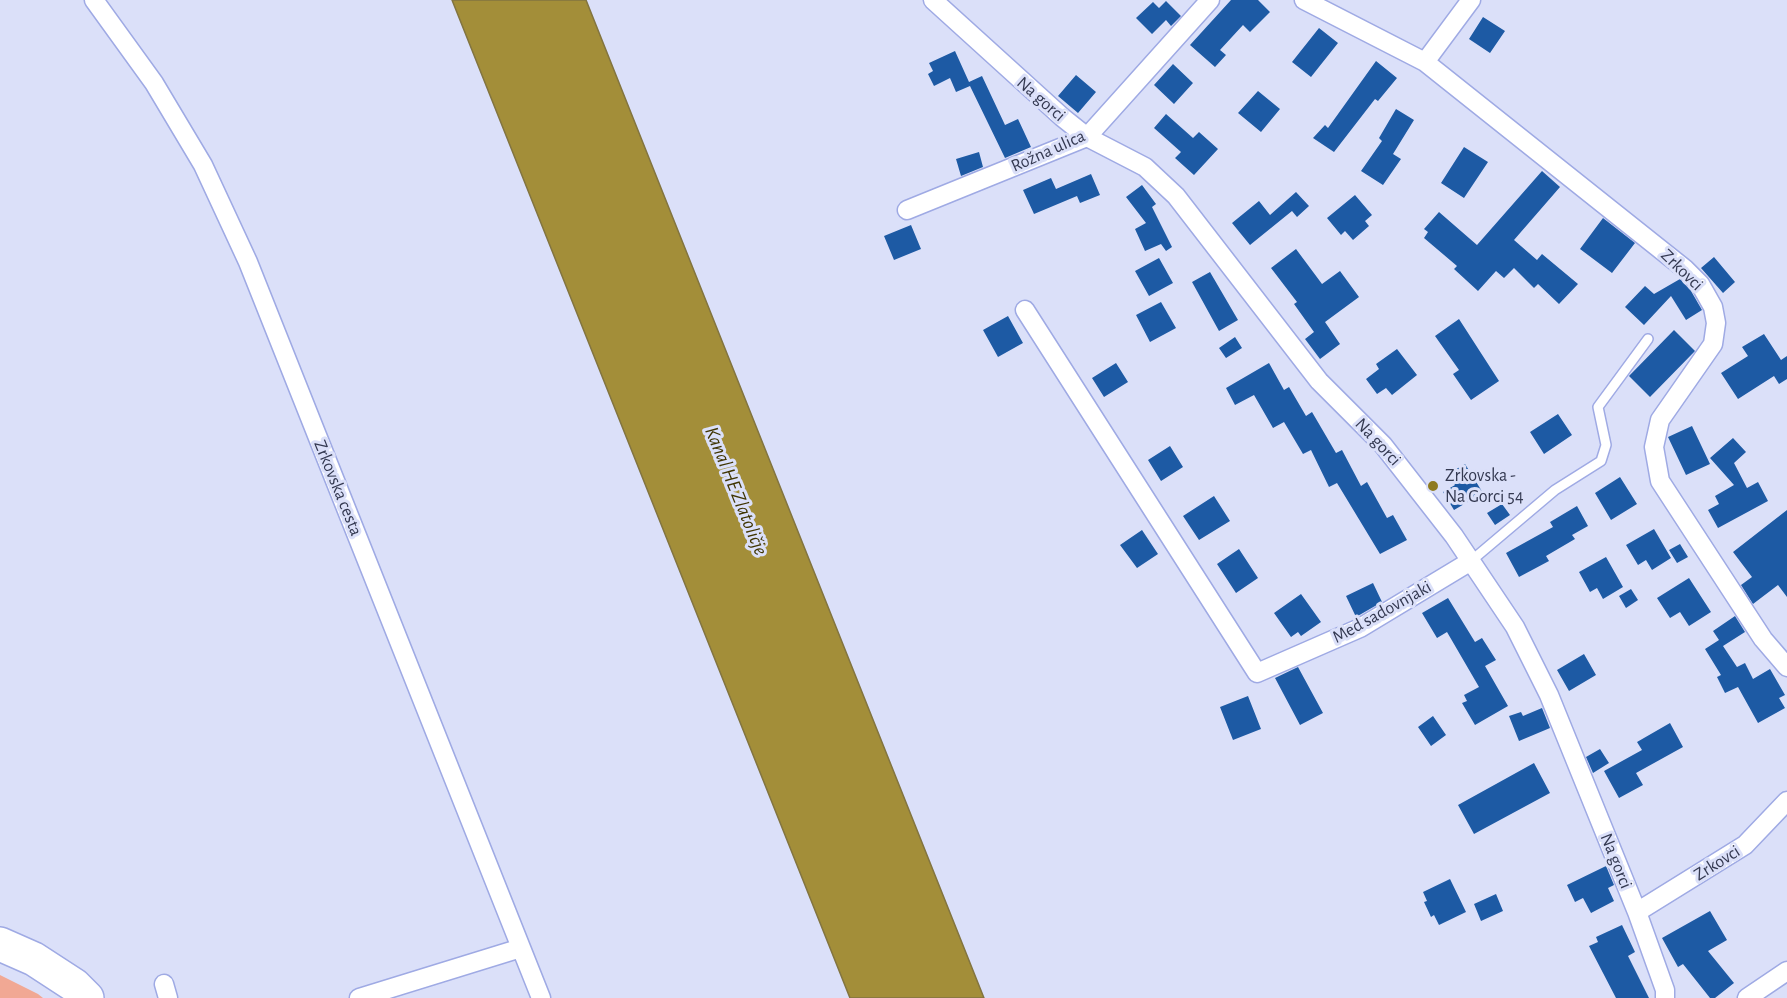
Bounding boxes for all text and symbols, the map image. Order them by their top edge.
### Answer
street label: Na gorci [1012,72,1070,126]
street label: Rožna ulica [1008,125,1088,177]
street label: Zrkovci [1656,245,1708,295]
street label: Na gorci [1350,414,1406,470]
water label: Kanal HE Zlatoličje [699,423,773,559]
street label: Zrkovska cesta [309,437,367,539]
place label: Zrkovska - Na Gorci 54 [1445,465,1524,508]
marker: Zrkovska - Na Gorci 54 [1426,479,1440,493]
street label: Med sadovnjaki [1329,576,1435,648]
street label: Na gorci [1595,830,1637,892]
street label: Zrkovci [1690,840,1744,886]

